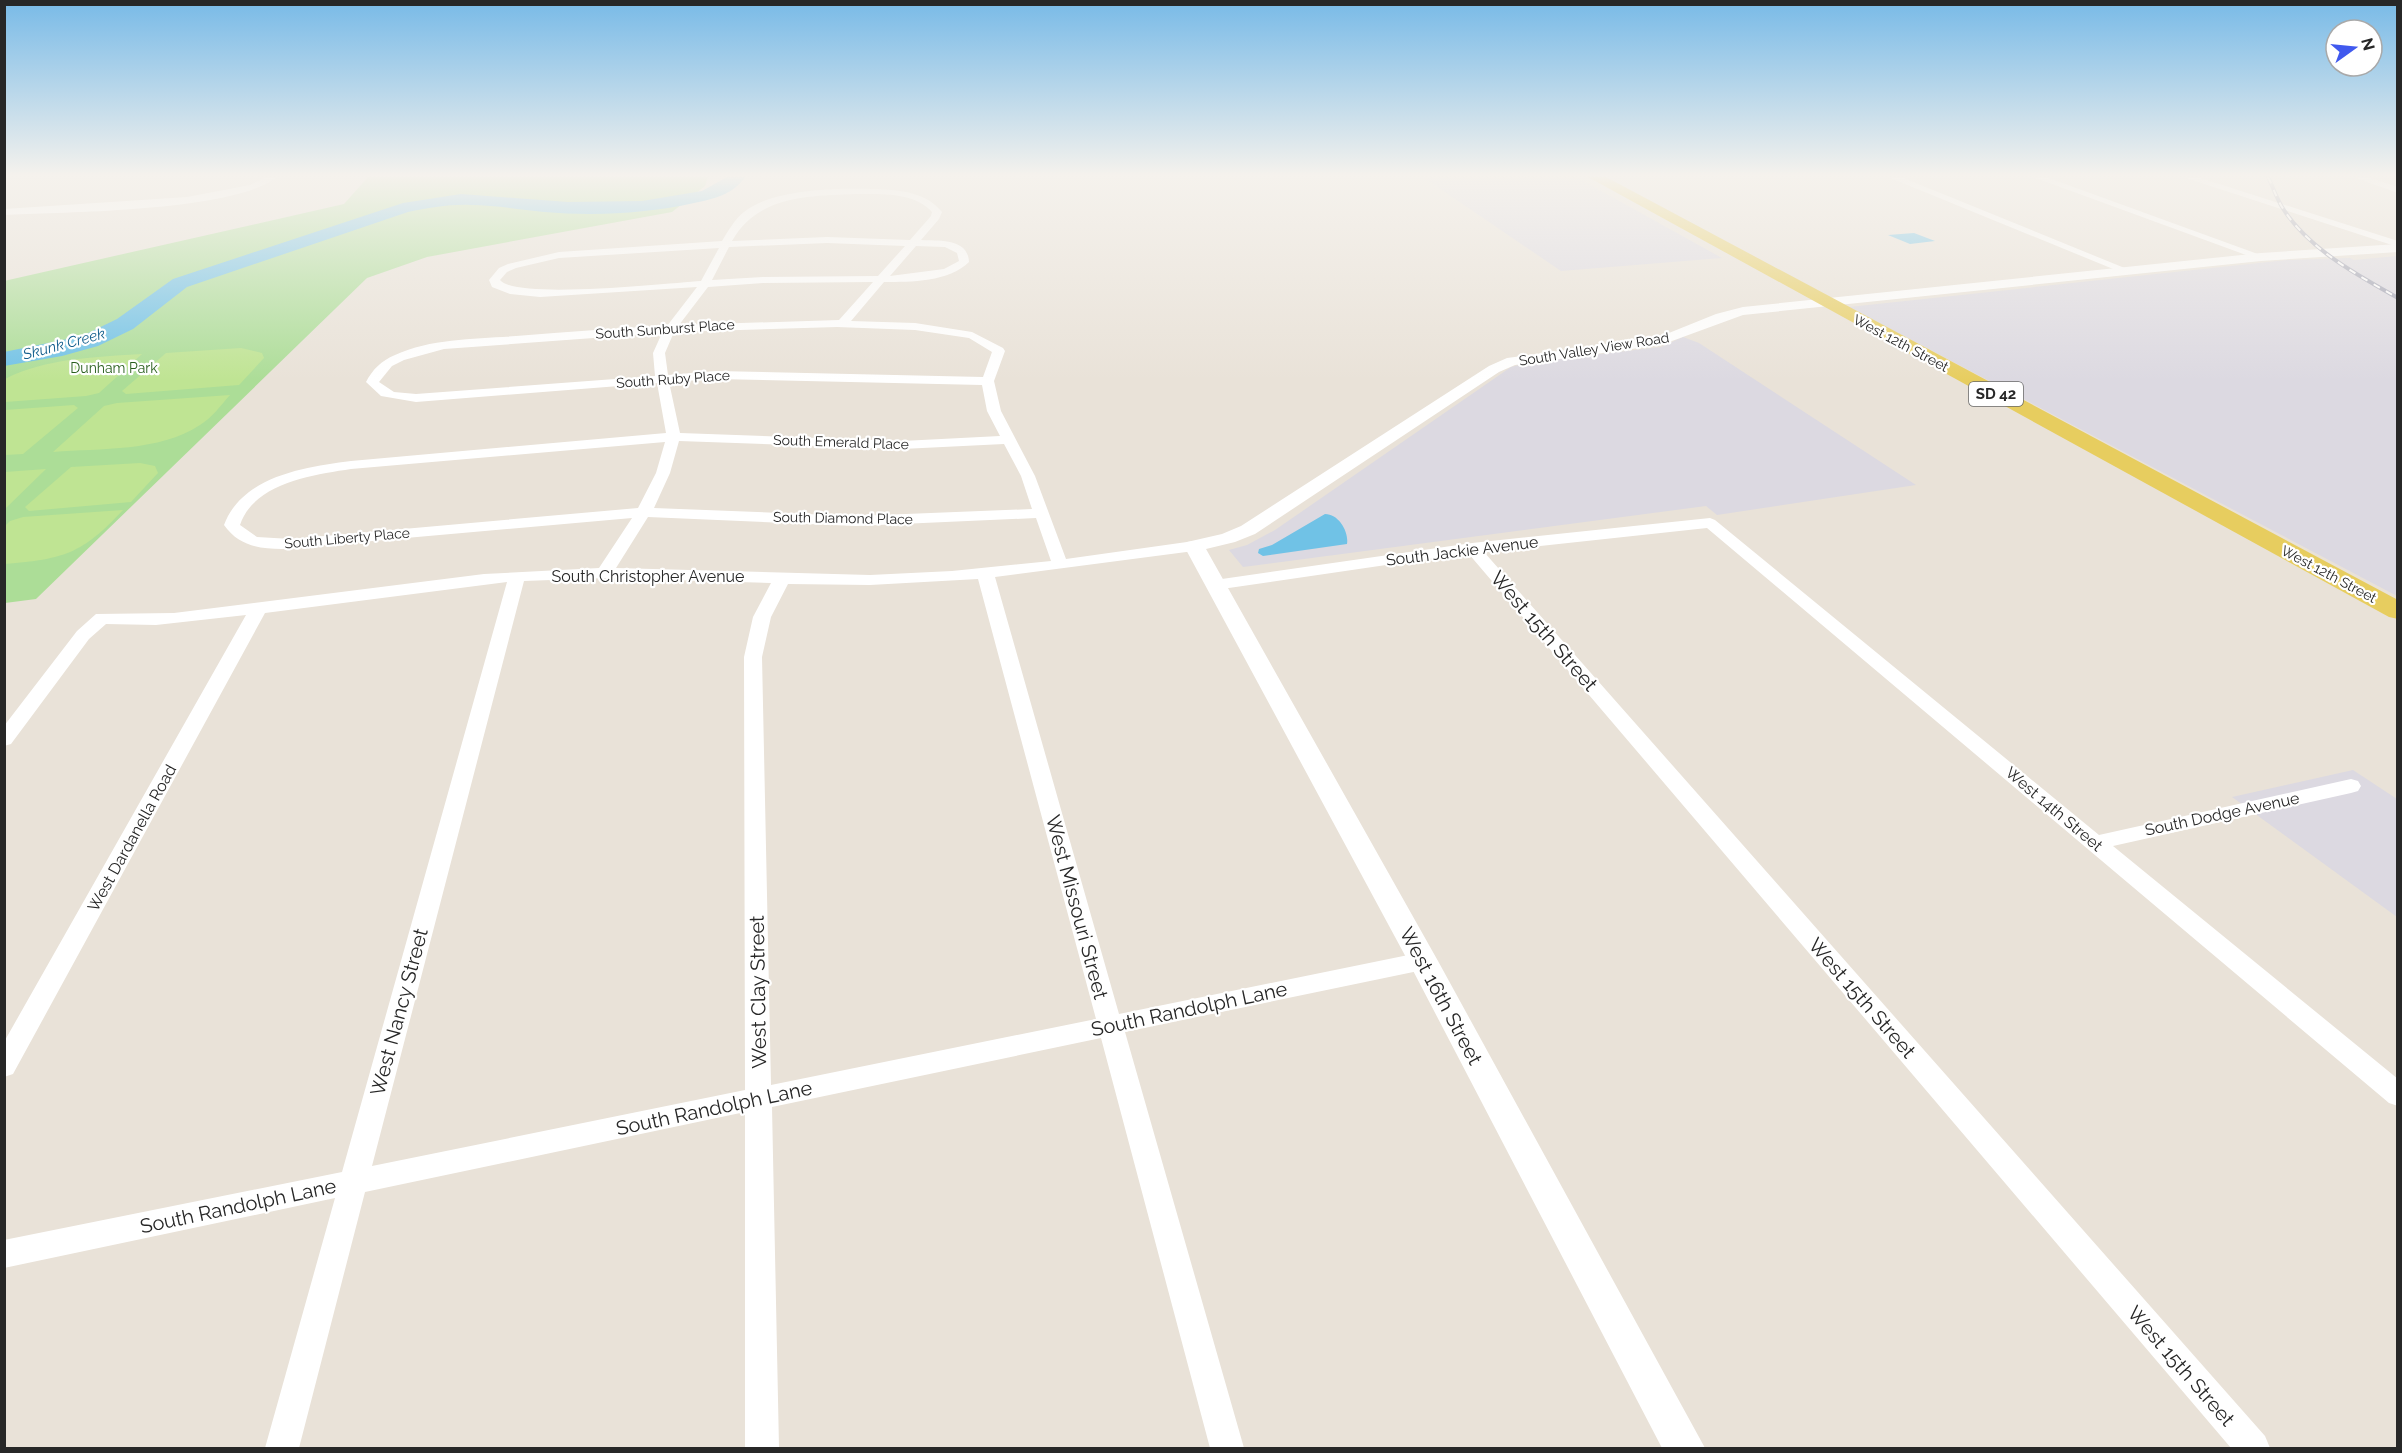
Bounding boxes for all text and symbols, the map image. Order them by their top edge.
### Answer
north arrow [2324,18,2384,78]
text: N [2357,36,2379,53]
street label: West 12th Street [1851,311,1952,375]
street label: South Sunburst Place [595,316,735,342]
water label: Skunk Creek [20,324,107,364]
street label: South Valley View Road [1518,329,1670,369]
park label: Dunham Park [70,360,158,376]
street label: South Ruby Place [616,367,730,391]
road number: SD 42 [1969,382,2023,406]
street label: South Emerald Place [773,432,909,452]
street label: South Diamond Place [773,509,913,527]
street label: South Liberty Place [284,525,410,551]
street label: South Jackie Avenue [1385,532,1539,570]
street label: West 12th Street [2279,542,2380,606]
street label: West 15th Street [1485,566,1603,696]
street label: South Christopher Avenue [552,567,744,586]
street label: West Dardanella Road [84,761,180,915]
street label: West 14th Street [2002,763,2107,856]
street label: South Dodge Avenue [2143,788,2301,840]
street label: West Missouri Street [1041,812,1113,1002]
street label: West Clay Street [745,915,771,1069]
street label: West 16th Street [1395,923,1487,1069]
street label: West Nancy Street [365,925,433,1098]
street label: West 15th Street [1803,933,1921,1063]
street label: South Randolph Lane [1089,976,1289,1041]
street label: South Randolph Lane [614,1075,814,1140]
street label: South Randolph Lane [138,1173,338,1238]
street label: West 15th Street [2122,1301,2240,1431]

